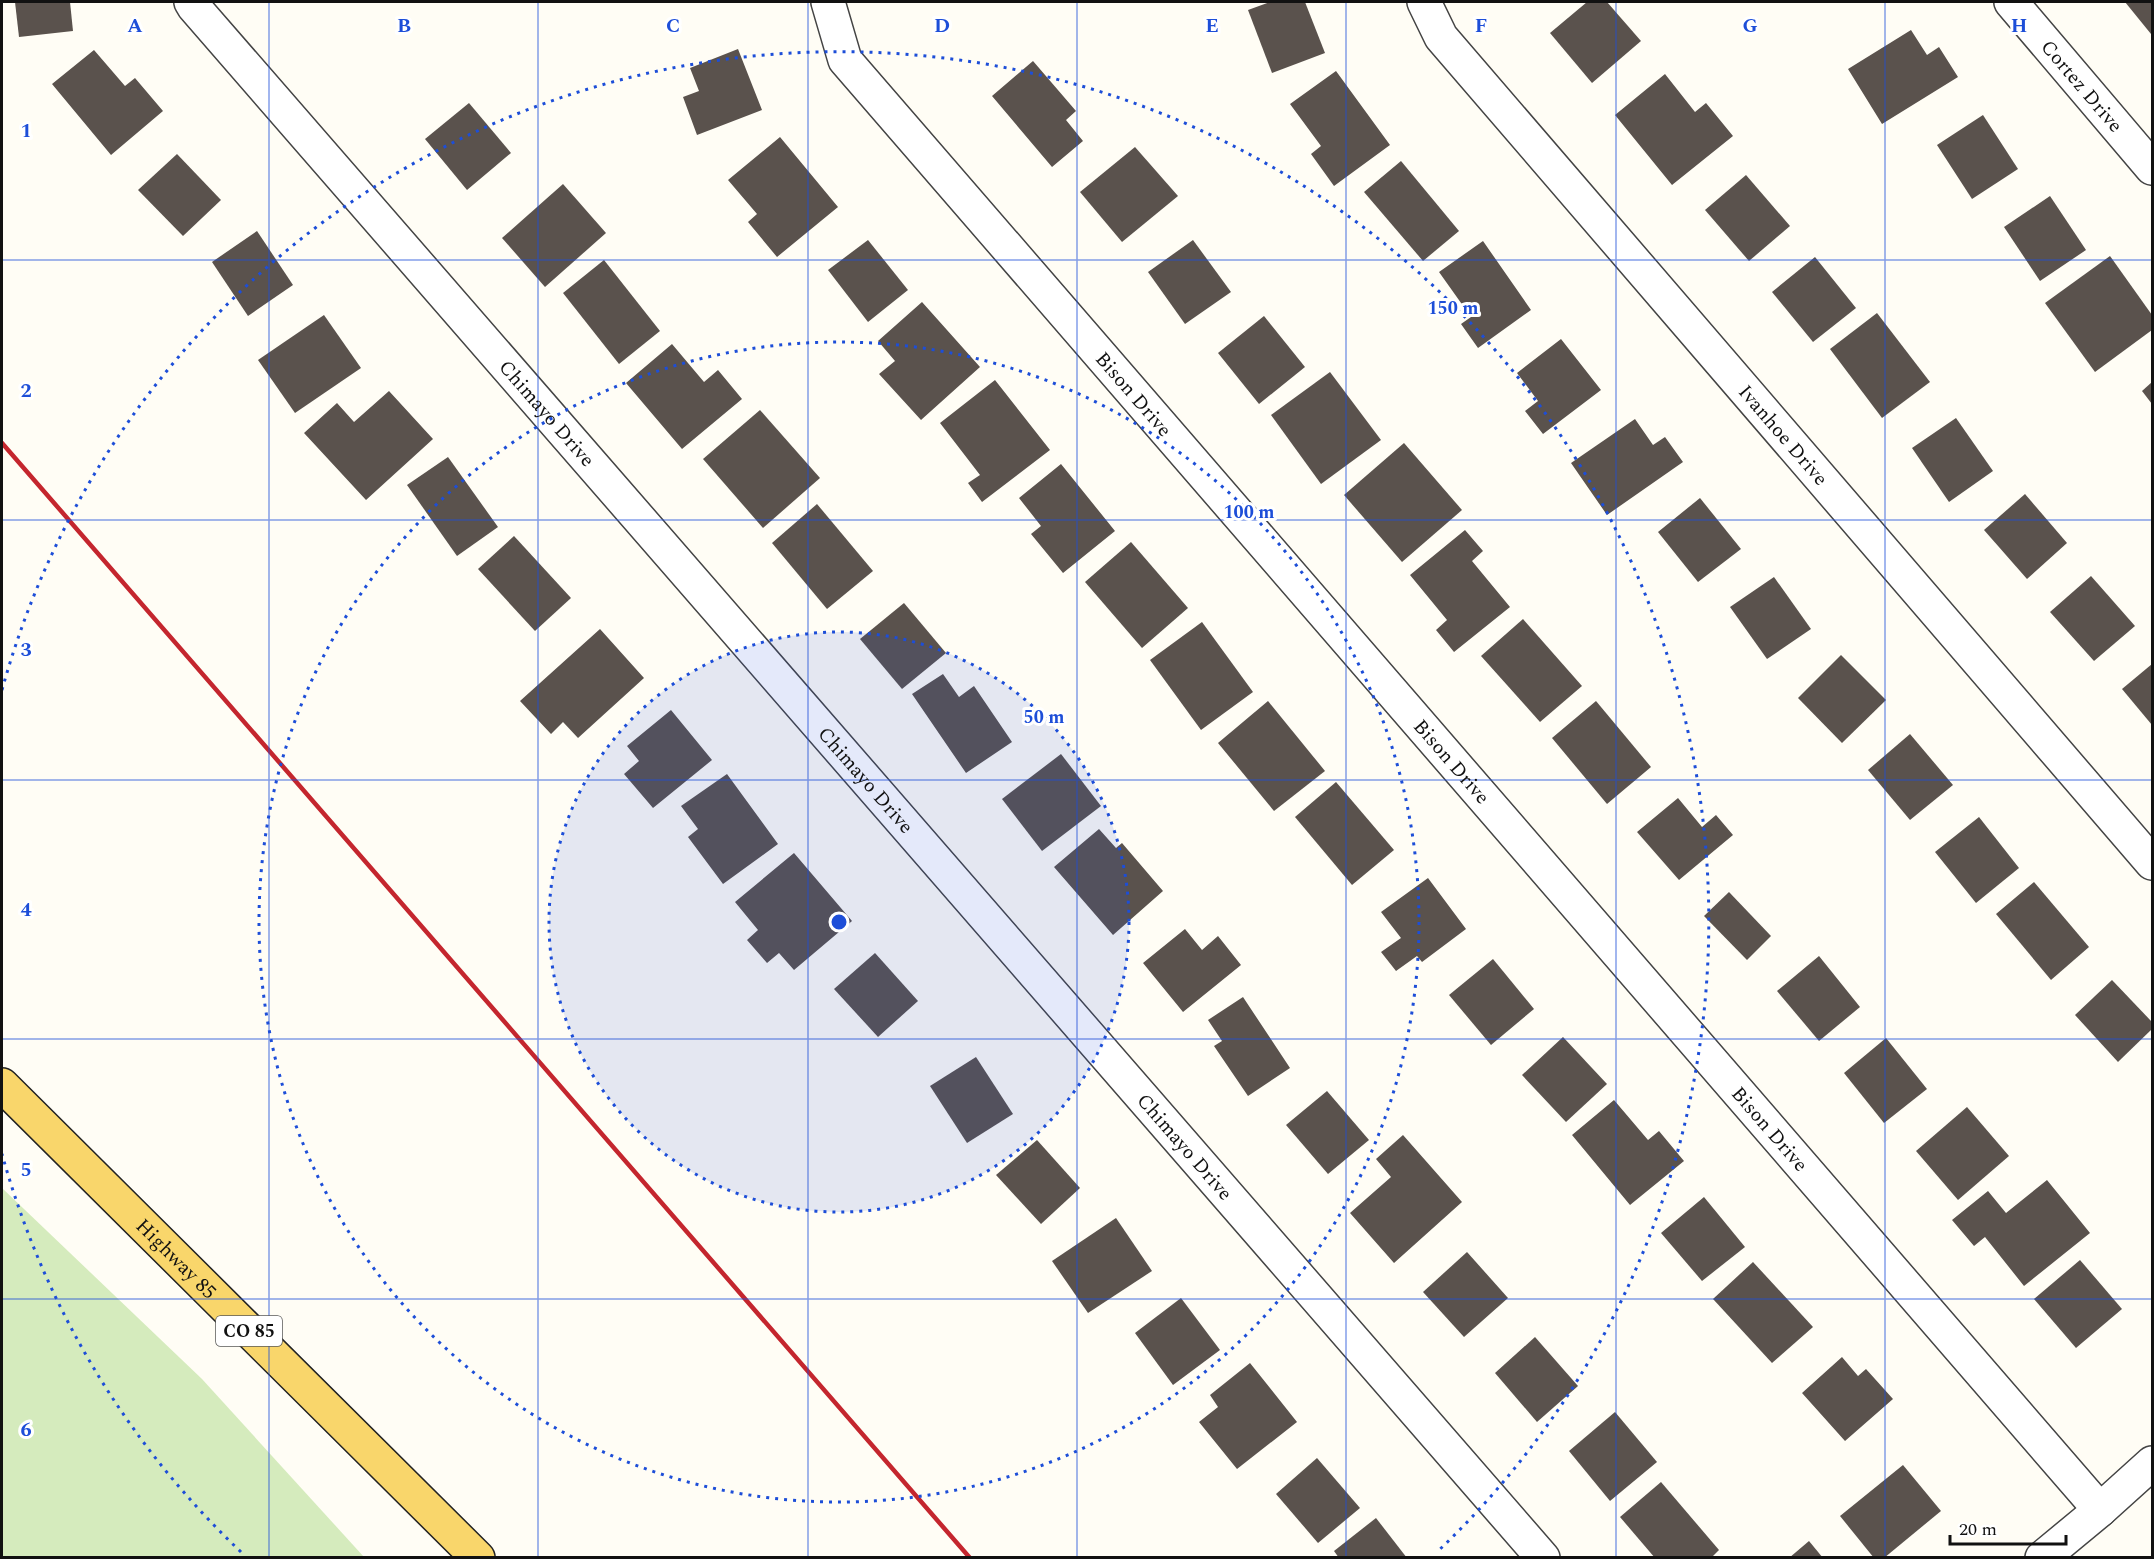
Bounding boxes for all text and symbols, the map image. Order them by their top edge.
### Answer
text: A [127,11,143,41]
text: B [397,11,411,41]
text: C [666,11,680,41]
text: D [934,11,950,41]
text: E [1205,11,1219,41]
text: F [1475,11,1487,41]
text: G [1742,11,1758,41]
text: H [2011,11,2027,41]
street label: Cortez Drive [2033,33,2130,140]
text: 1 [20,116,32,146]
text: 150 m [1427,295,1479,322]
street label: Bison Drive [1088,345,1179,444]
street label: Chimayo Drive [491,353,602,474]
text: 2 [20,376,32,406]
street label: Ivanhoe Drive [1731,378,1835,493]
text: 100 m [1223,499,1275,526]
text: 3 [20,635,32,665]
text: 50 m [1024,704,1064,731]
street label: Bison Drive [1406,713,1497,811]
street label: Chimayo Drive [810,720,921,841]
text: 4 [20,895,32,925]
centre of rings [829,912,849,932]
street label: Bison Drive [1724,1080,1815,1179]
street label: Chimayo Drive [1129,1087,1239,1207]
text: 5 [20,1155,32,1185]
street label: Highway 85 [128,1212,223,1306]
road number: CO 85 [216,1316,282,1346]
text: 6 [20,1415,32,1445]
scale bar [1950,1508,2066,1546]
text: 20 m [1959,1516,1997,1543]

